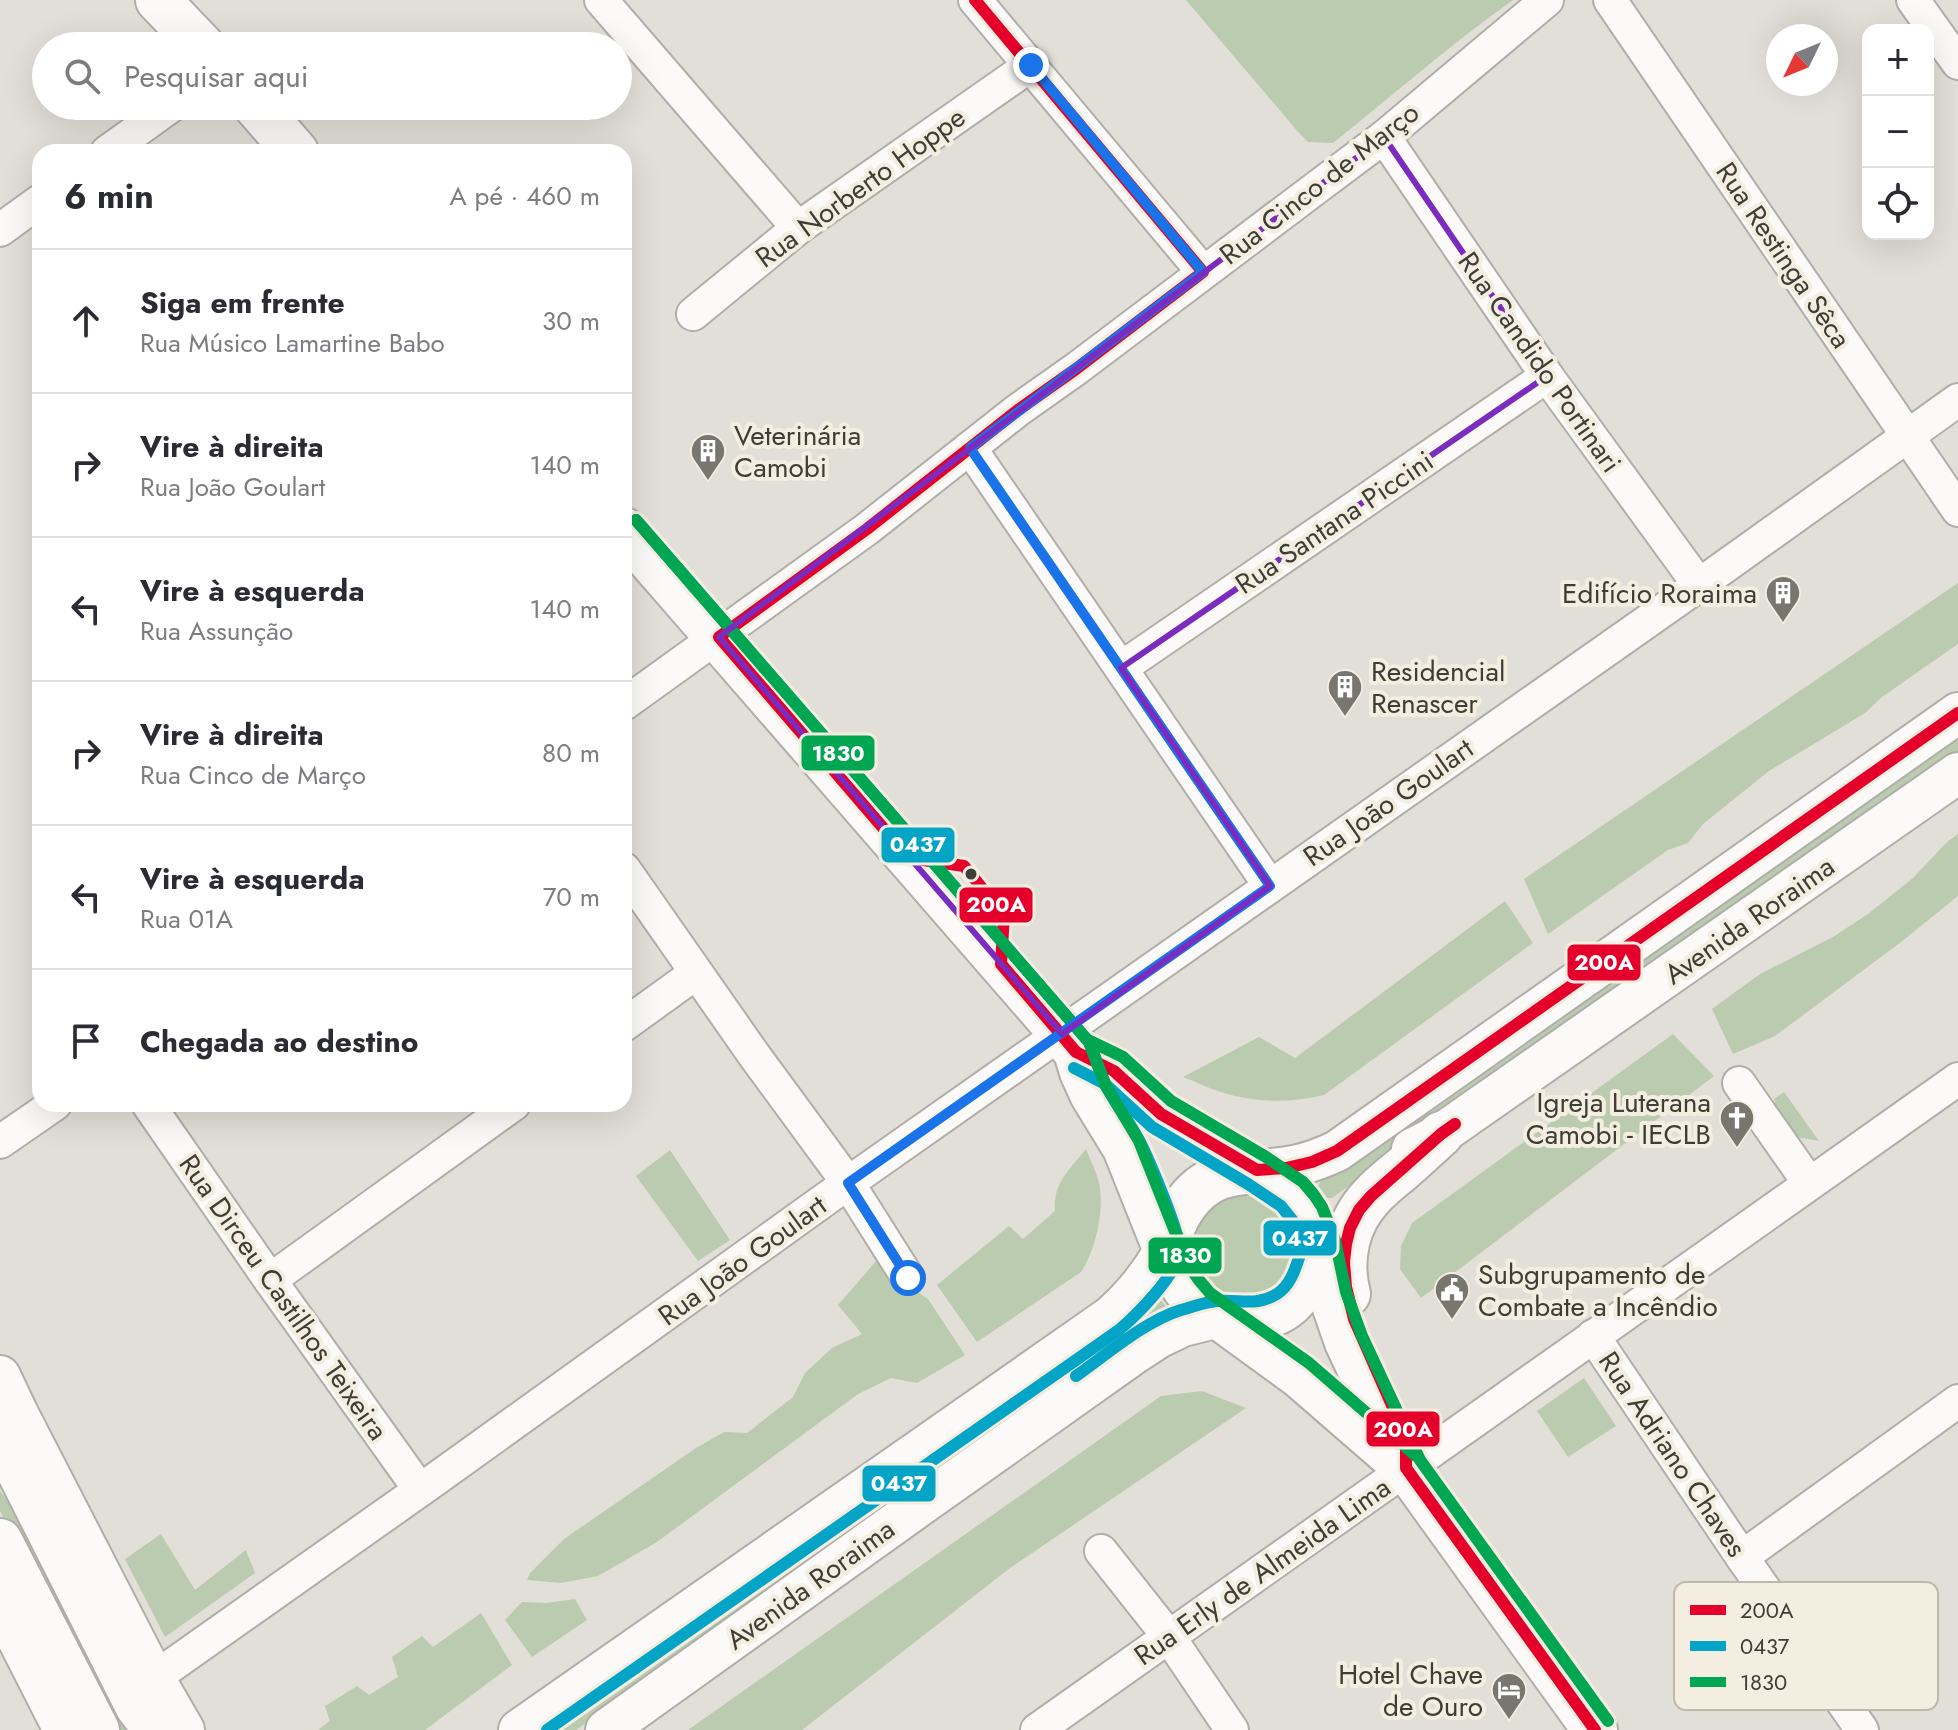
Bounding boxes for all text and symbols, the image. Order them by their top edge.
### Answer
north arrow [1766,24,1838,96]
map controls [1862,24,1934,240]
button: + [1862,24,1934,96]
search box [32,32,632,120]
route end [1013,47,1049,83]
icon: search [60,54,104,98]
text: Pesquisar aqui [124,55,309,98]
street label: Rua Cinco de Março [1211,92,1428,274]
button: − [1862,96,1934,168]
street label: Rua Norberto Hoppe [747,97,974,278]
street label: Rua Restinga Sêca [1706,154,1861,357]
button: locate [1862,168,1934,240]
text: 6 min [64,172,154,221]
text: A pé · 460 m [450,177,600,215]
street label: Rua Candido Portinari [1448,244,1631,481]
text: Siga em frente [140,281,345,324]
icon: ahead [64,299,108,343]
text: 30 m [542,302,600,340]
text: Rua Músico Lamartine Babo [140,324,445,362]
place label: Veterinária Camobi [734,415,861,488]
text: Vire à direita [140,425,324,468]
building icon: Veterinária Camobi [689,432,727,482]
street label: Rua Santana Piccini [1227,441,1442,604]
icon: right [64,443,108,487]
text: 140 m [529,446,600,484]
text: Rua João Goulart [140,468,325,506]
text: Vire à esquerda [140,569,365,612]
place label: Edifício Roraima [1562,573,1757,614]
building icon: Edifício Roraima [1764,574,1802,624]
icon: left [64,587,108,631]
text: 140 m [529,590,600,628]
text: Rua Assunção [140,612,293,650]
place label: Residencial Renascer [1371,651,1505,724]
building icon: Residencial Renascer [1326,668,1364,718]
text: Vire à direita [140,713,324,756]
street label: Rua João Goulart [1295,728,1482,876]
icon: right [64,731,108,775]
text: 80 m [542,734,600,772]
line badge: 1830 [800,734,876,772]
text: 1830 [811,737,865,769]
text: Rua Cinco de Março [140,756,366,794]
line badge: 0437 [880,826,956,864]
text: 0437 [890,828,947,860]
street label: Avenida Roraima [1656,846,1843,995]
text: Vire à esquerda [140,857,365,900]
unlabelled marker [963,866,979,882]
icon: left [64,875,108,919]
text: 70 m [543,878,600,916]
line badge: 200A [958,886,1034,924]
text: 200A [966,888,1027,920]
text: Rua 01A [140,900,233,938]
line badge: 200A [1566,943,1642,982]
text: 200A [1574,946,1635,978]
icon: arrive [64,1019,108,1063]
text: Chegada ao destino [140,1020,418,1063]
place label: Igreja Luterana Camobi - IECLB [1526,1082,1711,1155]
church icon: Igreja Luterana Camobi - IECLB [1718,1099,1756,1149]
street label: Rua Dirceu Castilhos Teixeira [169,1146,398,1449]
street label: Rua João Goulart [650,1185,835,1336]
line badge: 0437 [1262,1219,1338,1257]
text: 0437 [1272,1222,1329,1254]
line badge: 1830 [1147,1236,1223,1275]
text: 1830 [1158,1239,1212,1271]
place label: Subgrupamento de Combate a Incêndio [1478,1254,1718,1327]
route start [890,1260,926,1296]
public building icon: Subgrupamento de Combate a Incêndio [1433,1271,1471,1321]
street label: Rua Adriano Chaves [1588,1343,1757,1565]
line badge: 200A [1365,1410,1441,1448]
text: 200A [1373,1413,1434,1445]
line badge: 0437 [861,1464,937,1503]
text: 0437 [871,1467,928,1499]
street label: Rua Erly de Almeida Lima [1126,1467,1399,1676]
street label: Avenida Roraima [717,1509,903,1660]
legend [1674,1582,1938,1710]
text: 200A [1740,1594,1794,1626]
text: 0437 [1740,1630,1790,1662]
place label: Hotel Chave de Ouro [1338,1654,1483,1727]
text: 1830 [1740,1666,1787,1698]
hotel icon: Hotel Chave de Ouro [1490,1671,1528,1721]

